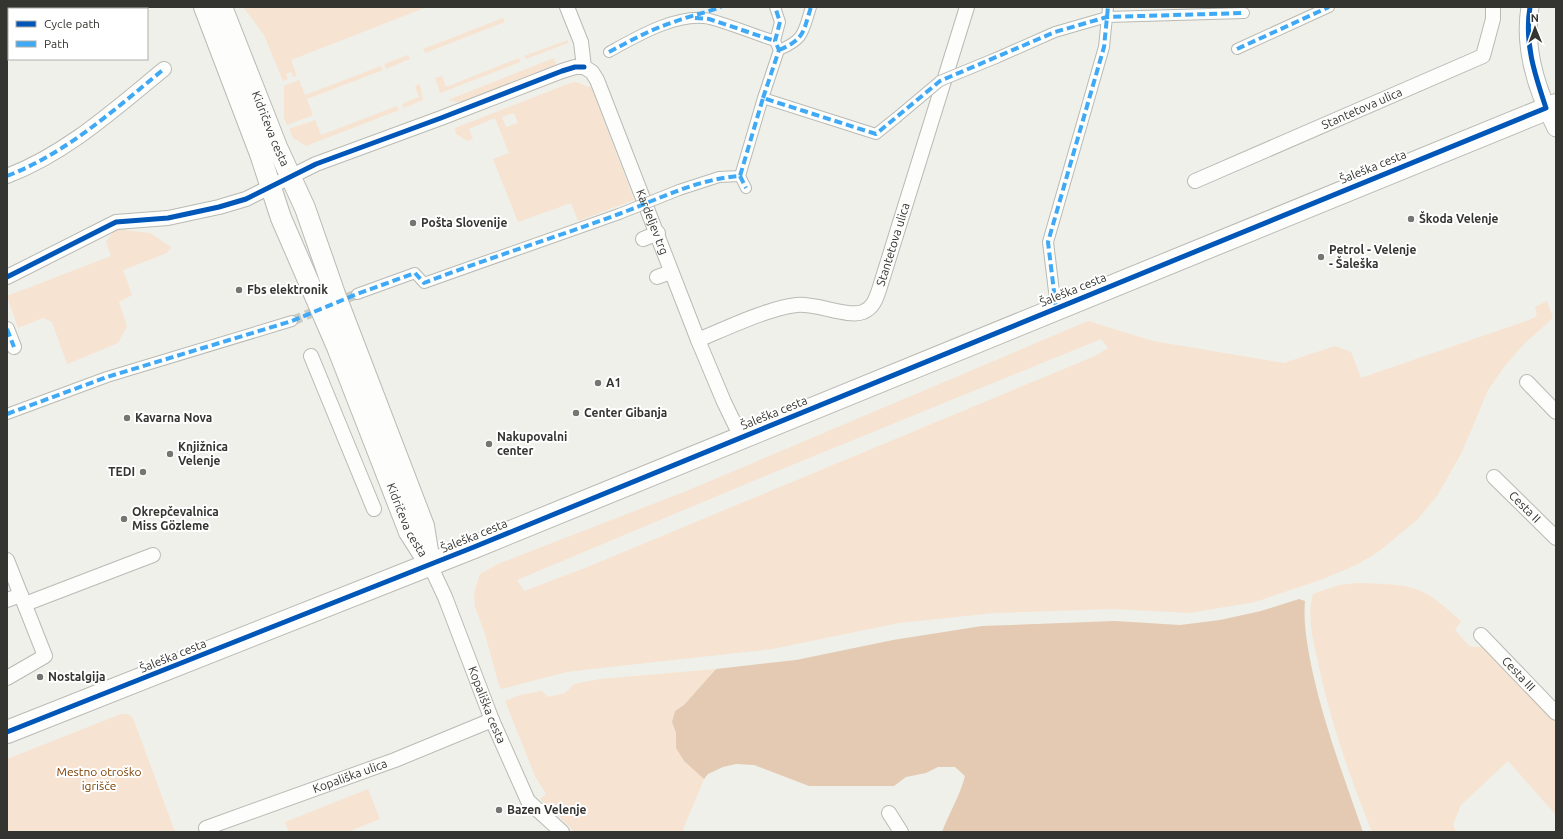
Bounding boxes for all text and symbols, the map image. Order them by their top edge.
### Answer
legend [8,8,148,60]
north arrow [1515,8,1555,48]
text: N [1531,12,1539,24]
text: Cycle path [44,17,100,30]
text: Path [44,37,69,50]
street label: Stantetova ulica [1319,85,1404,131]
street label: Kidričeva cesta [250,89,292,168]
street label: Šaleška cesta [1338,147,1408,186]
street label: Kardeljev trg [634,187,671,256]
street label: Stantetova ulica [874,201,912,288]
place label: Škoda Velenje [1419,210,1499,225]
marker: Škoda Velenje [1406,214,1416,224]
place label: Pošta Slovenije [421,216,507,229]
marker: Pošta Slovenije [408,218,418,228]
place label: Petrol - Velenje - Šaleška [1329,243,1416,270]
marker: Petrol - Velenje - Šaleška [1316,252,1326,262]
street label: Šaleška cesta [1038,270,1108,309]
place label: Fbs elektronik [247,283,328,296]
marker: Fbs elektronik [234,285,244,295]
place label: A1 [606,376,621,389]
marker: A1 [593,378,603,388]
street label: Šaleška cesta [739,393,809,432]
place label: Center Gibanja [584,406,667,419]
marker: Center Gibanja [571,408,581,418]
place label: Kavarna Nova [135,411,212,424]
marker: Kavarna Nova [122,413,132,423]
place label: Nakupovalni center [497,430,567,457]
marker: Nakupovalni center [484,439,494,449]
place label: Knjižnica Velenje [178,440,228,467]
marker: Knjižnica Velenje [165,449,175,459]
place label: TEDI [108,465,135,478]
marker: TEDI [138,467,148,477]
street label: Kidričeva cesta [385,481,430,559]
street label: Cesta II [1507,488,1543,525]
place label: Okrepčevalnica Miss Gözleme [132,505,219,532]
marker: Okrepčevalnica Miss Gözleme [119,514,129,524]
street label: Šaleška cesta [439,516,509,555]
street label: Šaleška cesta [138,636,208,675]
street label: Cesta III [1500,654,1538,693]
street label: Kopališka cesta [466,664,509,745]
place label: Nostalgija [48,670,106,683]
marker: Nostalgija [35,672,45,682]
street label: Kopališka ulica [311,756,389,795]
park label: Mestno otroško igrišče [57,765,141,792]
place label: Bazen Velenje [507,803,587,816]
marker: Bazen Velenje [494,805,504,815]

